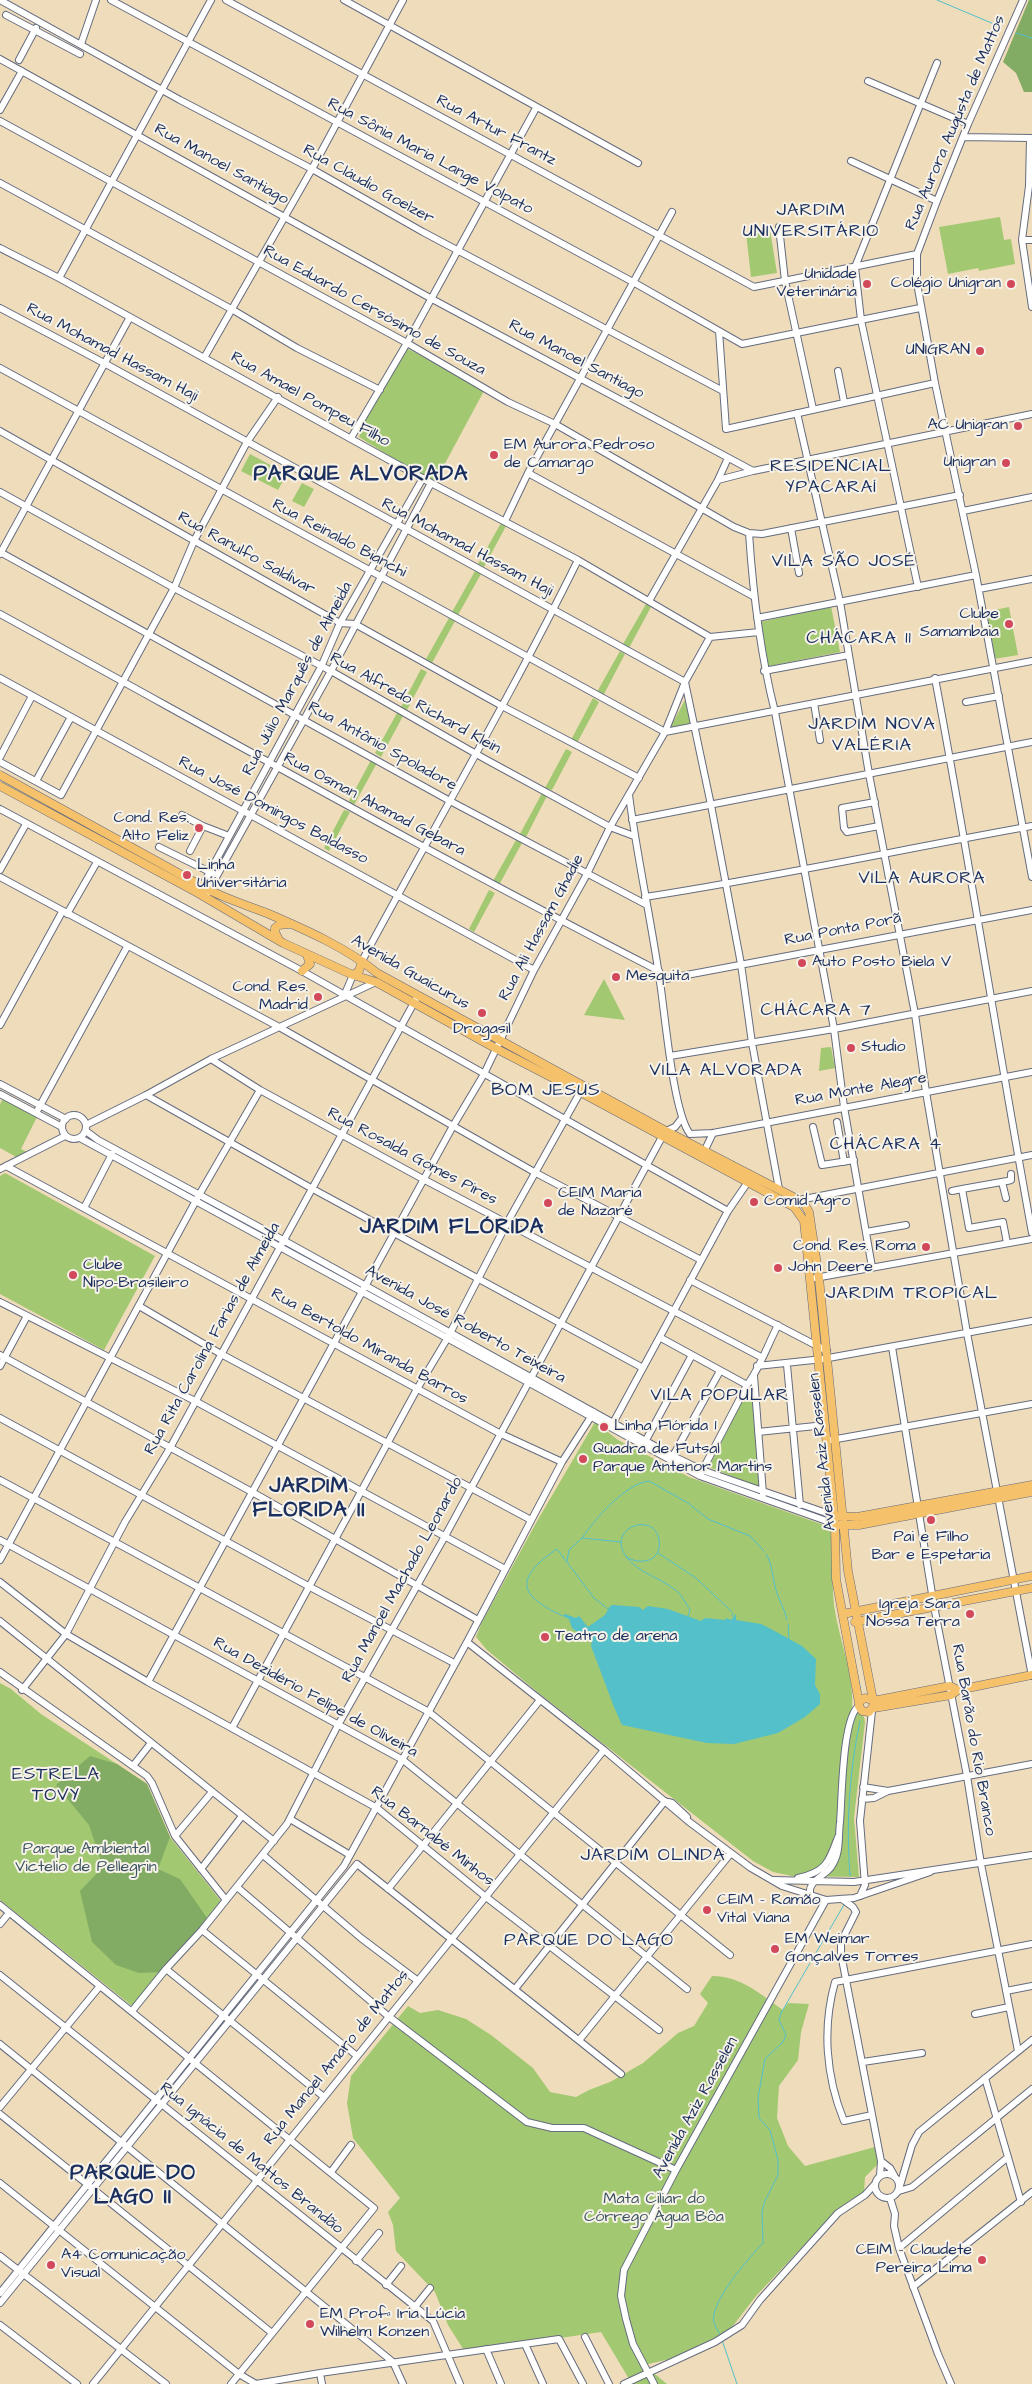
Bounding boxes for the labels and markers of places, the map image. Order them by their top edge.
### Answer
place label: Unidade Veterinária [776,265,857,303]
place label: Colégio Unigran [891,274,1001,294]
marker: Unidade Veterinária [861,278,873,290]
marker: Colégio Unigran [1005,278,1017,290]
place label: UNIGRAN [906,341,970,361]
marker: UNIGRAN [974,345,986,357]
place label: AC Unigran [927,416,1008,436]
marker: AC Unigran [1012,420,1024,432]
place label: EM Aurora Pedroso de Camargo [504,436,655,474]
marker: EM Aurora Pedroso de Camargo [488,449,500,461]
place label: Unigran [943,453,996,473]
marker: Unigran [1000,457,1012,469]
place label: Clube Samambaia [920,605,999,643]
marker: Clube Samambaia [1003,618,1015,630]
place label: Cond. Res. Alto Feliz [113,809,189,847]
marker: Cond. Res. Alto Feliz [193,822,205,834]
place label: Linha Universitária [197,856,287,894]
marker: Linha Universitária [181,869,193,881]
place label: Auto Posto Biela V [812,953,951,973]
marker: Auto Posto Biela V [796,957,808,969]
place label: Mesquita [626,967,689,987]
marker: Mesquita [610,971,622,983]
place label: Cond. Res. Madrid [232,978,308,1016]
marker: Cond. Res. Madrid [312,991,324,1003]
marker: Drogasil [476,1007,488,1019]
place label: Drogasil [453,1020,511,1040]
place label: Studio [861,1038,906,1058]
marker: Studio [845,1042,857,1054]
place label: CEIM Maria de Nazaré [558,1184,642,1222]
place label: Comid Agro [764,1192,850,1212]
marker: Comid Agro [748,1196,760,1208]
marker: CEIM Maria de Nazaré [542,1197,554,1209]
place label: Cond. Res. Roma [793,1237,916,1257]
marker: Cond. Res. Roma [920,1241,932,1253]
place label: Clube Nipo-Brasileiro [83,1256,189,1294]
place label: John Deere [788,1258,873,1278]
marker: John Deere [772,1262,784,1274]
marker: Clube Nipo-Brasileiro [67,1269,79,1281]
place label: Linha Flórida 1 [614,1417,717,1437]
marker: Linha Flórida 1 [598,1421,610,1433]
place label: Quadra de Futsal Parque Antenor Martins [593,1440,772,1478]
marker: Quadra de Futsal Parque Antenor Martins [577,1453,589,1465]
marker: Pai e Filho Bar e Espetaria [925,1514,937,1526]
place label: Pai e Filho Bar e Espetaria [872,1528,990,1566]
place label: Igreja Sara Nossa Terra [866,1595,960,1633]
marker: Igreja Sara Nossa Terra [964,1608,976,1620]
place label: Teatro de arena [555,1627,678,1647]
marker: Teatro de arena [539,1631,551,1643]
place label: CEIM - Ramão Vital Viana [717,1891,820,1929]
marker: CEIM - Ramão Vital Viana [701,1904,713,1916]
place label: EM Weimar Gonçalves Torres [785,1930,919,1968]
marker: EM Weimar Gonçalves Torres [769,1943,781,1955]
place label: CEIM - Claudete Pereira Lima [856,2241,972,2279]
place label: A4 Comunicação Visual [61,2246,185,2284]
marker: CEIM - Claudete Pereira Lima [976,2254,988,2266]
marker: A4 Comunicação Visual [45,2259,57,2271]
place label: EM Profª Iria Lúcia Wilhelm Konzen [320,2305,465,2343]
marker: EM Profª Iria Lúcia Wilhelm Konzen [304,2318,316,2330]

